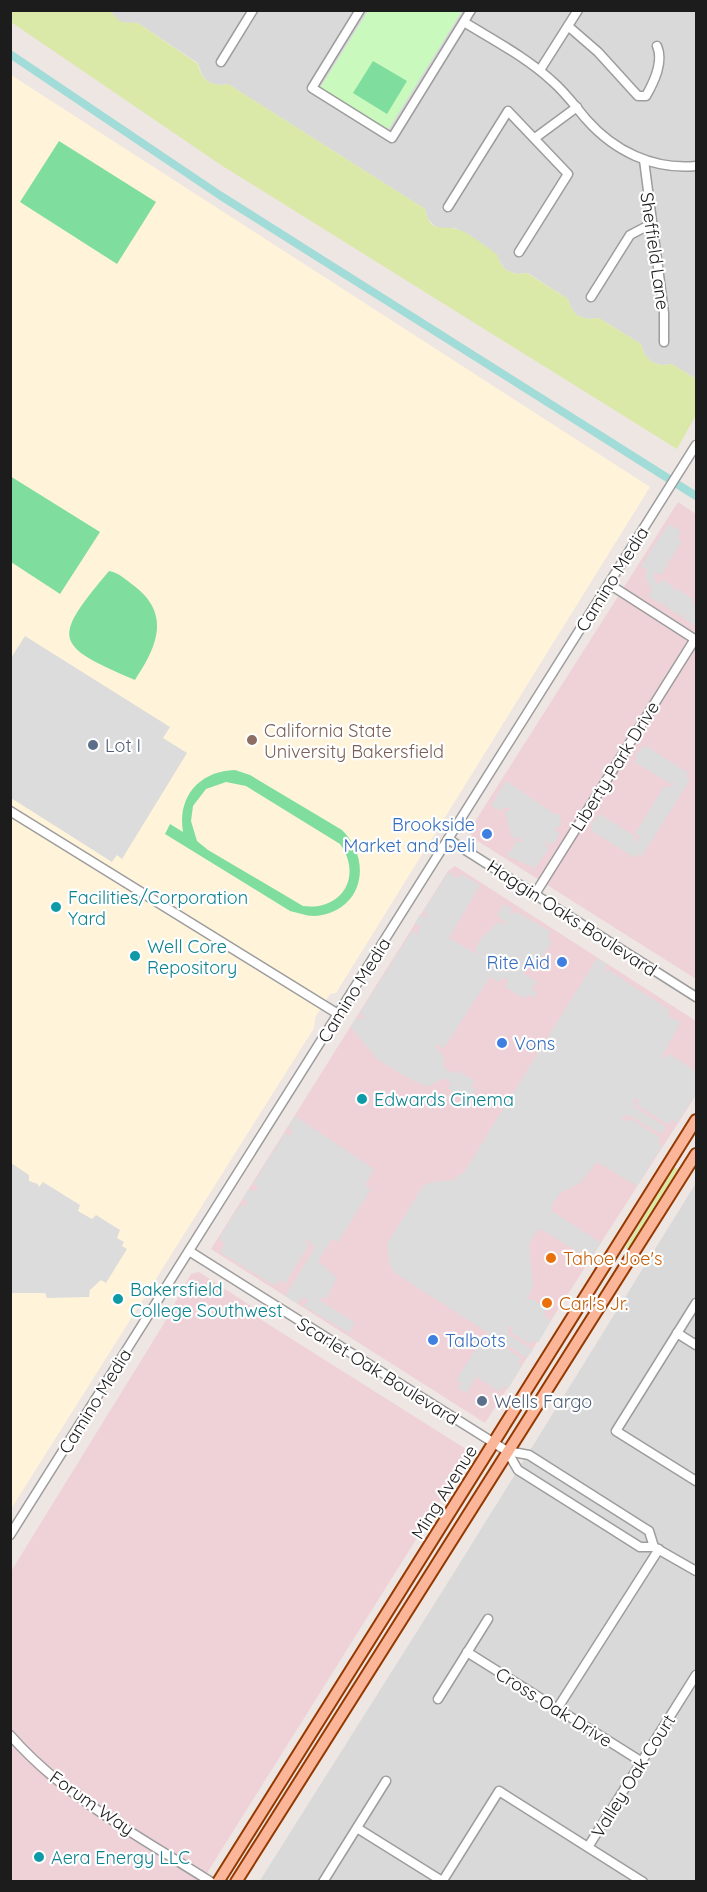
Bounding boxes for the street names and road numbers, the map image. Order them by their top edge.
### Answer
street label: Sheffield Lane [635,191,675,311]
street label: Camino Media [570,522,654,636]
street label: Liberty Park Drive [566,697,664,835]
street label: Haggin Oaks Boulevard [483,854,661,982]
street label: Camino Media [312,933,396,1047]
street label: Scarlet Oak Boulevard [293,1312,463,1430]
street label: Camino Media [53,1344,137,1458]
street label: Ming Avenue [406,1441,482,1543]
street label: Cross Oak Drive [491,1662,617,1752]
street label: Valley Oak Court [586,1710,680,1842]
street label: Forum Way [45,1766,139,1840]

